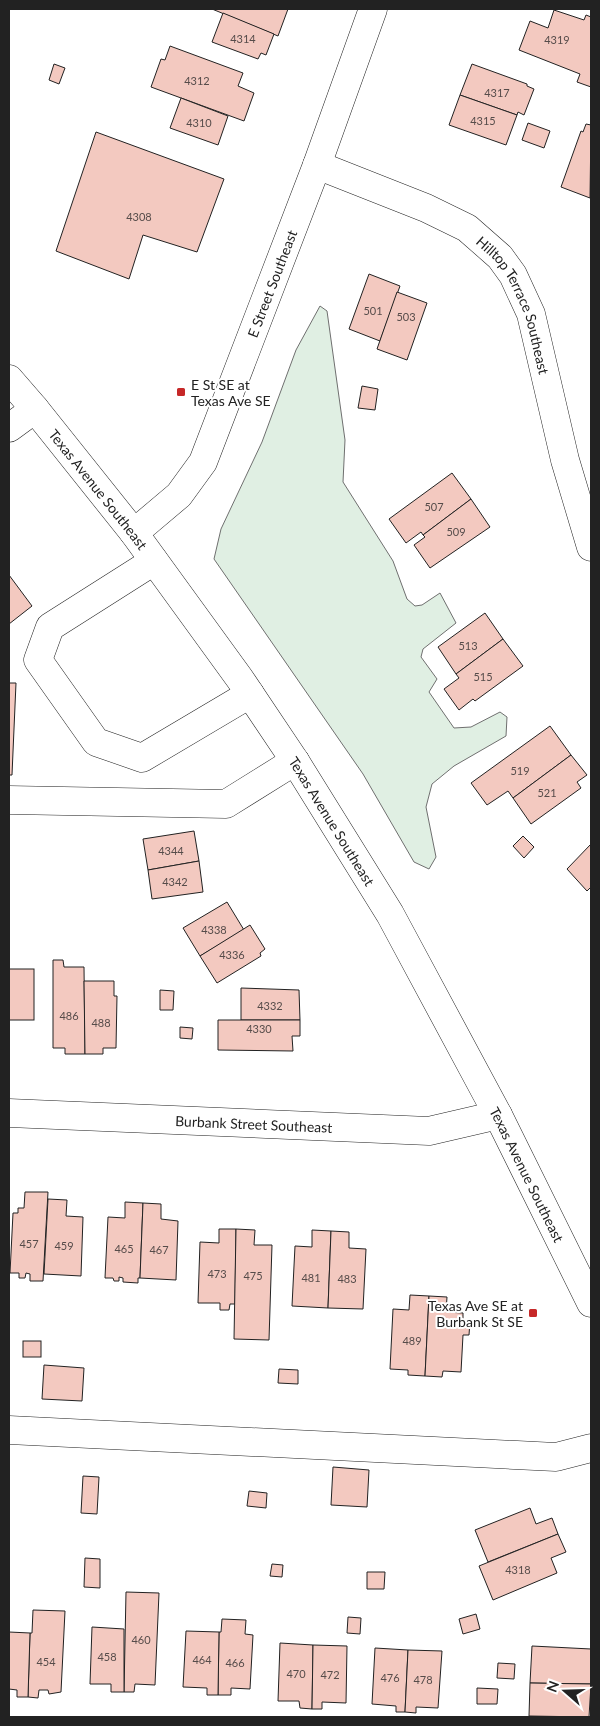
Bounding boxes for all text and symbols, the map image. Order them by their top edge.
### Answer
house number: 4314 [230,32,256,45]
house number: 4319 [544,33,570,46]
house number: 4312 [184,74,210,87]
house number: 4317 [484,86,510,99]
house number: 4315 [470,114,496,127]
house number: 4310 [186,116,212,129]
house number: 4308 [126,210,152,223]
street label: E Street Southeast [243,227,300,340]
street label: Hilltop Terrace Southeast [473,232,553,376]
house number: 501 [363,304,383,317]
house number: 503 [396,310,416,323]
place label: E St SE at Texas Ave SE [191,376,271,409]
marker: E St SE at Texas Ave SE [175,386,187,398]
street label: Texas Avenue Southeast [46,426,151,553]
house number: 507 [424,500,444,513]
house number: 509 [446,525,466,538]
house number: 513 [458,639,478,652]
house number: 515 [473,670,493,683]
street label: Texas Avenue Southeast [286,753,379,888]
house number: 519 [510,764,530,777]
house number: 521 [537,786,557,799]
house number: 4344 [158,844,184,857]
house number: 4342 [162,875,188,888]
house number: 4338 [201,923,227,936]
house number: 4336 [219,948,245,961]
house number: 4332 [257,999,283,1012]
house number: 486 [59,1009,79,1022]
house number: 488 [91,1016,111,1029]
house number: 4330 [246,1022,272,1035]
street label: Texas Avenue Southeast [487,1104,568,1245]
street label: Burbank Street Southeast [175,1112,333,1135]
house number: 457 [19,1237,39,1250]
house number: 459 [54,1239,74,1252]
house number: 465 [114,1242,134,1255]
house number: 467 [149,1243,169,1256]
house number: 473 [207,1267,227,1280]
house number: 475 [243,1269,263,1282]
house number: 481 [301,1271,321,1284]
house number: 483 [337,1272,357,1285]
place label: Texas Ave SE at Burbank St SE [428,1297,523,1330]
marker: Texas Ave SE at Burbank St SE [527,1307,539,1319]
house number: 489 [402,1334,422,1347]
house number: 4318 [505,1563,531,1576]
house number: 460 [131,1633,151,1646]
house number: 458 [97,1650,117,1663]
house number: 464 [192,1653,212,1666]
house number: 454 [36,1655,56,1668]
house number: 466 [225,1656,245,1669]
north arrow [540,1666,590,1716]
house number: 470 [286,1667,306,1680]
house number: 472 [320,1668,340,1681]
house number: 476 [380,1671,400,1684]
house number: 478 [413,1673,433,1686]
text: N [542,1678,562,1694]

